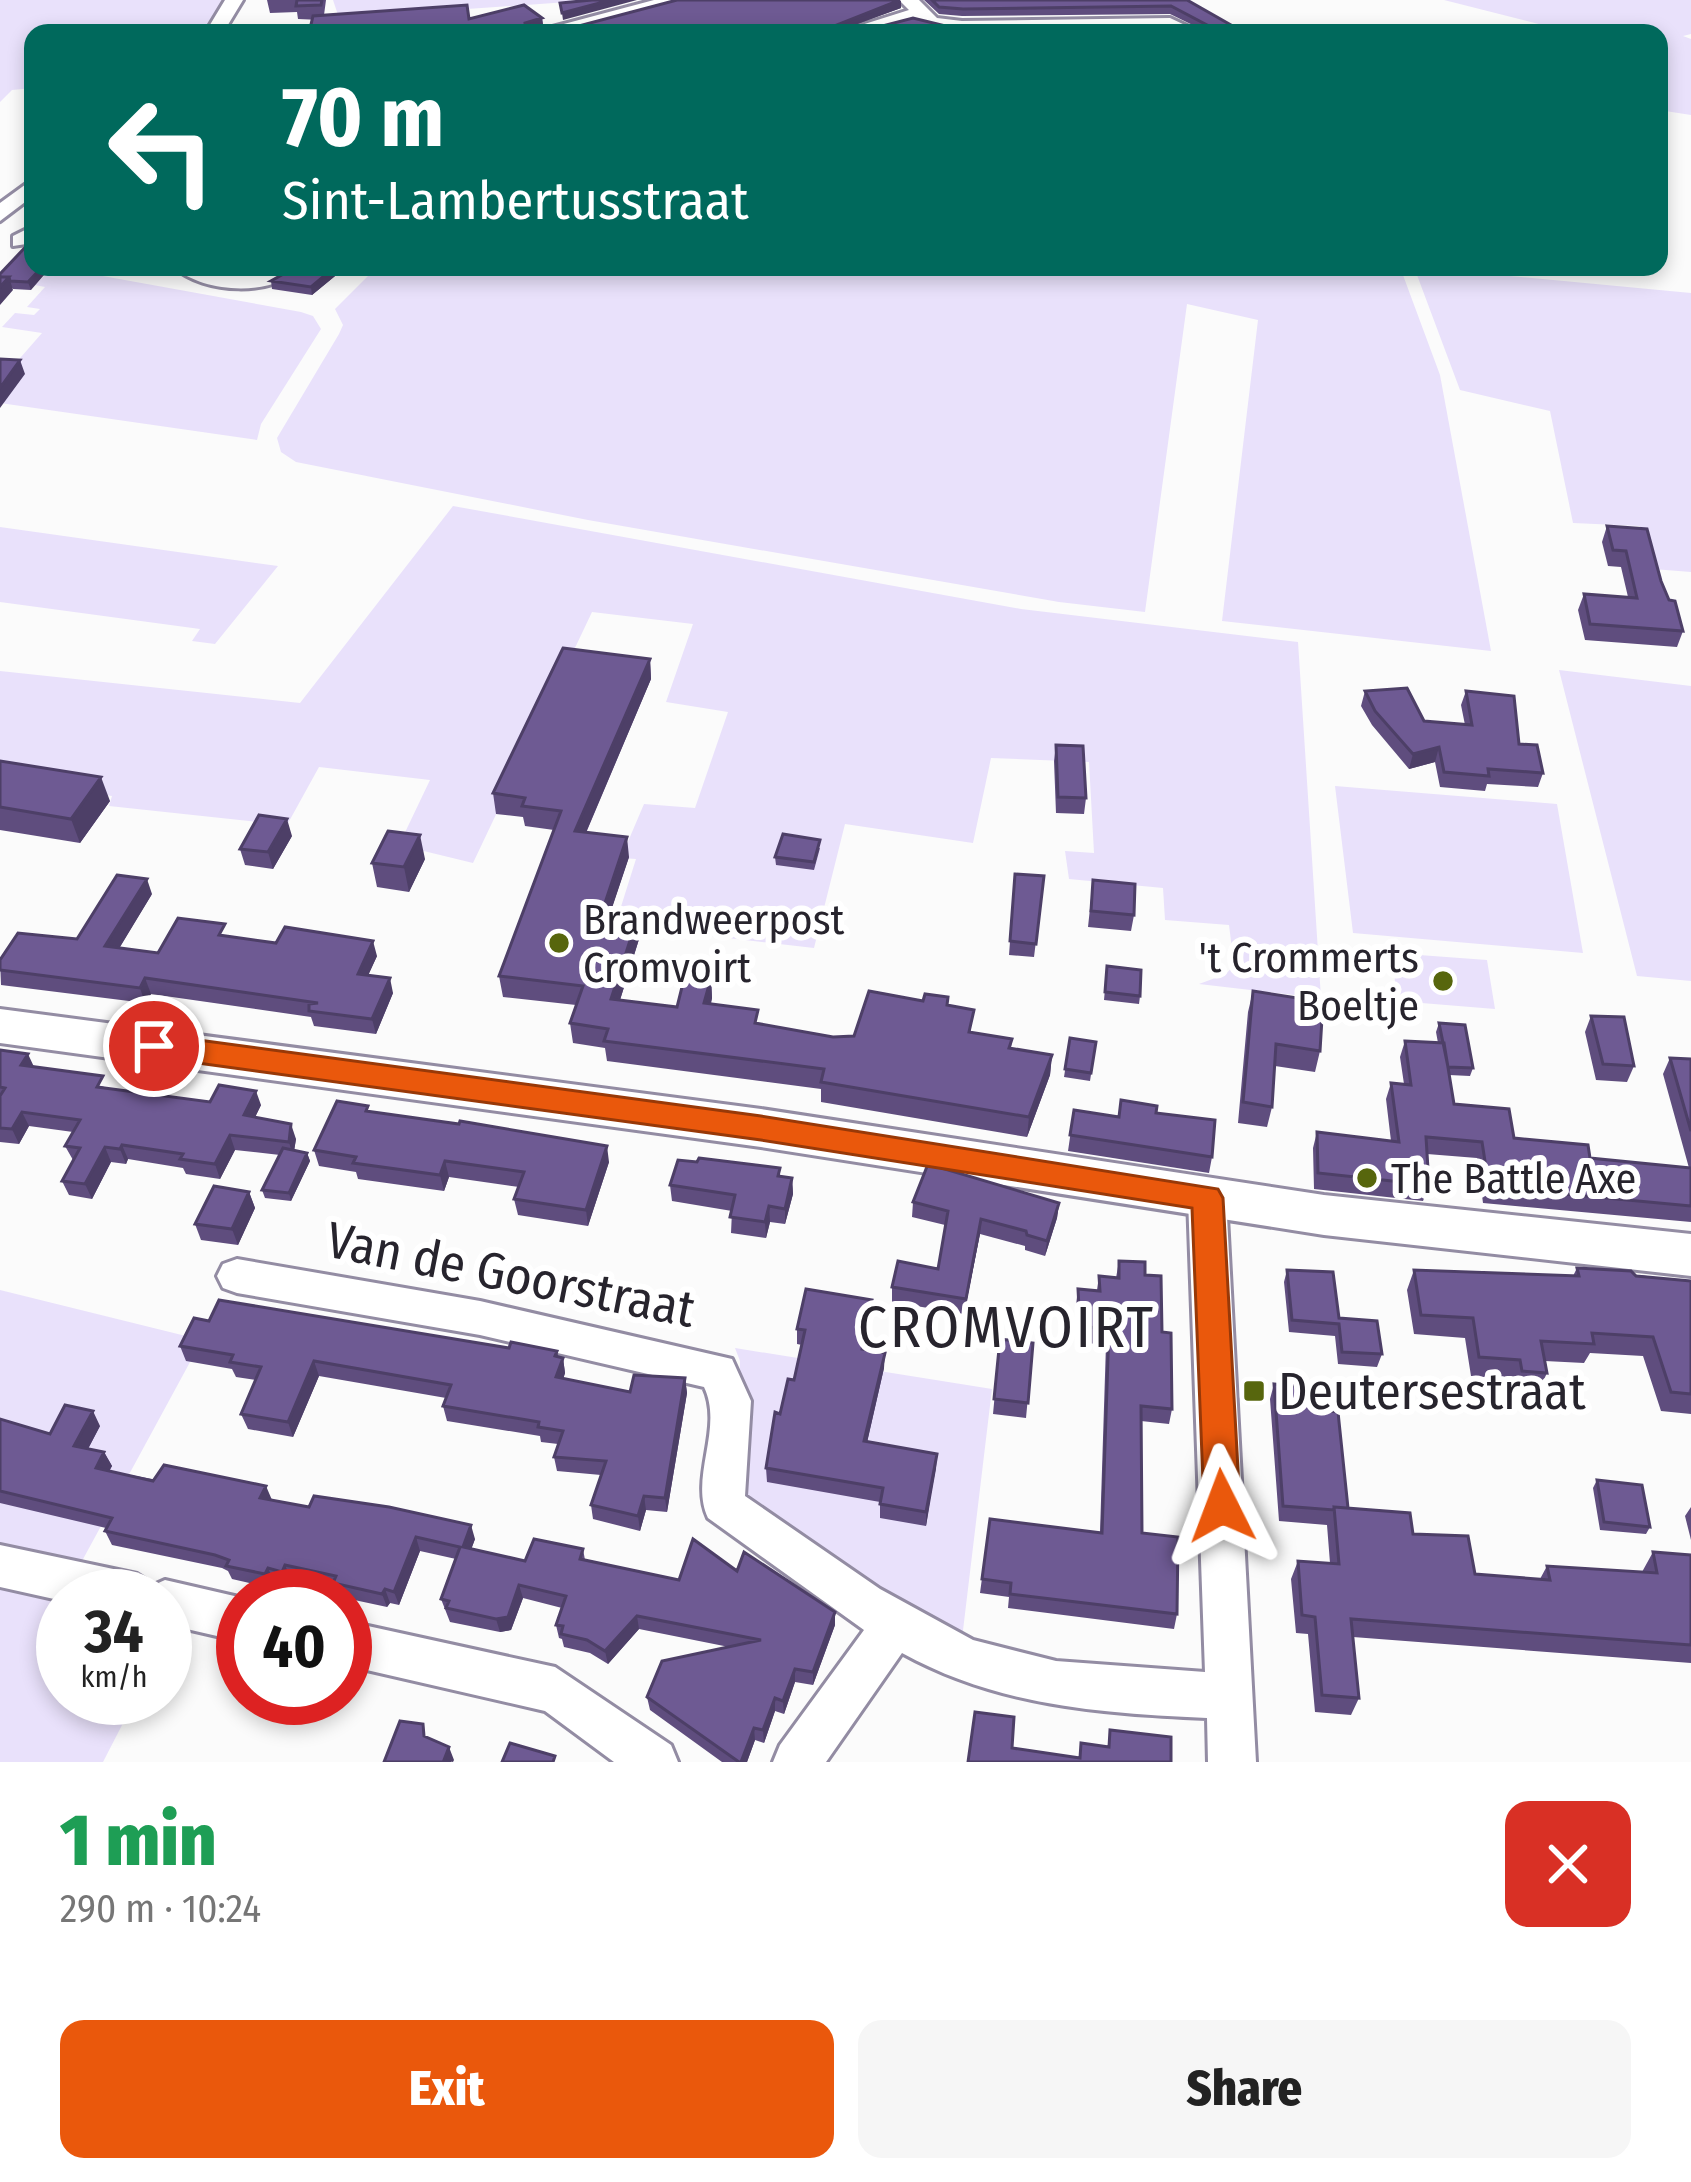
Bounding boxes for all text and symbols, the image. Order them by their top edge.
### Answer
text: 70 m [282,67,444,168]
icon: left [84,72,240,228]
text: Sint-Lambertusstraat [282,169,749,233]
place label: Brandweerpost Cromvoirt [583,895,845,993]
marker: Brandweerpost Cromvoirt [546,930,572,956]
place label: 't Crommerts Boeltje [1199,933,1419,1031]
marker: 't Crommerts Boeltje [1430,968,1456,994]
pin [103,995,205,1097]
icon: arrive [121,1013,187,1079]
place label: The Battle Axe [1391,1154,1636,1204]
marker: The Battle Axe [1354,1165,1380,1191]
street label: Van de Goorstraat [322,1209,700,1341]
district label: CROMVOIRT [858,1294,1156,1362]
place label: Deutersestraat [1278,1361,1586,1423]
marker: Deutersestraat [1241,1378,1267,1404]
position arrow [1159,1443,1285,1569]
speed limit sign: 40 [216,1569,372,1725]
text: 34 [84,1596,144,1668]
text: km/h [81,1659,147,1695]
text: 1 min [60,1798,217,1884]
button: close [1505,1801,1631,1927]
text: 290 m · 10:24 [60,1886,261,1932]
button: Exit [60,2020,834,2158]
button: Share [858,2020,1631,2158]

